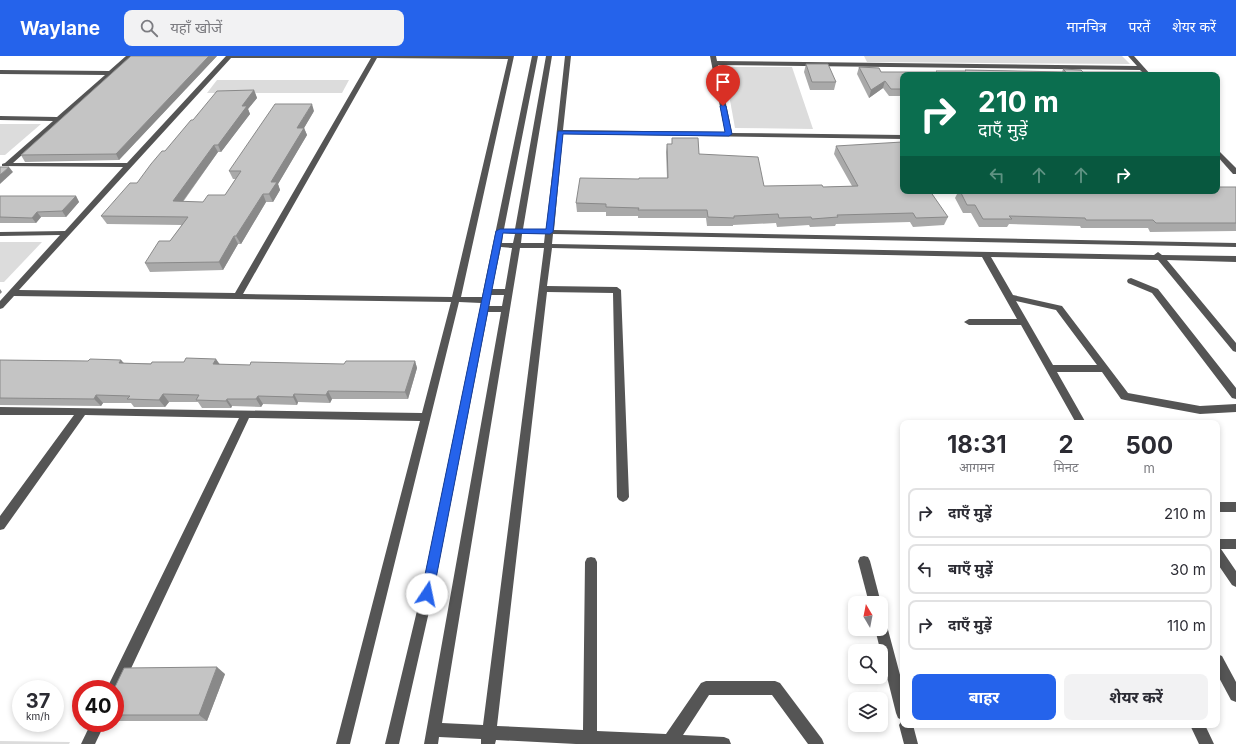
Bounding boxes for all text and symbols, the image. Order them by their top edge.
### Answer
search box [124,10,404,46]
text: Waylane [20,17,100,40]
icon: search [138,17,160,39]
text: यहाँ खोजें [170,18,222,37]
text: मानचित्र [1067,18,1107,35]
text: परतें [1129,18,1150,35]
text: शेयर करें [1172,18,1216,35]
pin [706,65,740,106]
icon: arrive [712,71,734,93]
text: 210 m [978,85,1059,119]
icon: right [912,88,964,140]
text: दाएँ मुड़ें [978,119,1028,140]
icon: left [986,164,1008,186]
icon: ahead [1028,164,1050,186]
icon: ahead [1070,164,1092,186]
icon: right [1112,164,1134,186]
text: 18:31 [947,430,1007,459]
text: 2 [1058,430,1074,459]
text: 500 [1125,431,1173,460]
text: आगमन [959,459,995,475]
text: मिनट [1054,459,1079,475]
text: m [1144,460,1155,476]
icon: right [914,502,936,524]
text: दाएँ मुड़ें [948,503,992,522]
text: 210 m [1164,504,1206,523]
icon: left [914,558,936,580]
text: बाएँ मुड़ें [948,559,993,578]
text: 30 m [1170,560,1206,579]
position arrow [406,573,448,615]
north arrow [848,596,888,636]
map controls [848,596,888,732]
icon: right [914,614,936,636]
text: दाएँ मुड़ें [948,615,992,634]
text: 110 m [1167,616,1206,635]
button: search [848,644,888,684]
button: बाहर [912,674,1056,720]
button: शेयर करें [1064,674,1208,720]
speed limit sign: 40 [72,680,124,732]
text: 37 [26,689,50,713]
button: layers [848,692,888,732]
text: km/h [26,710,50,722]

